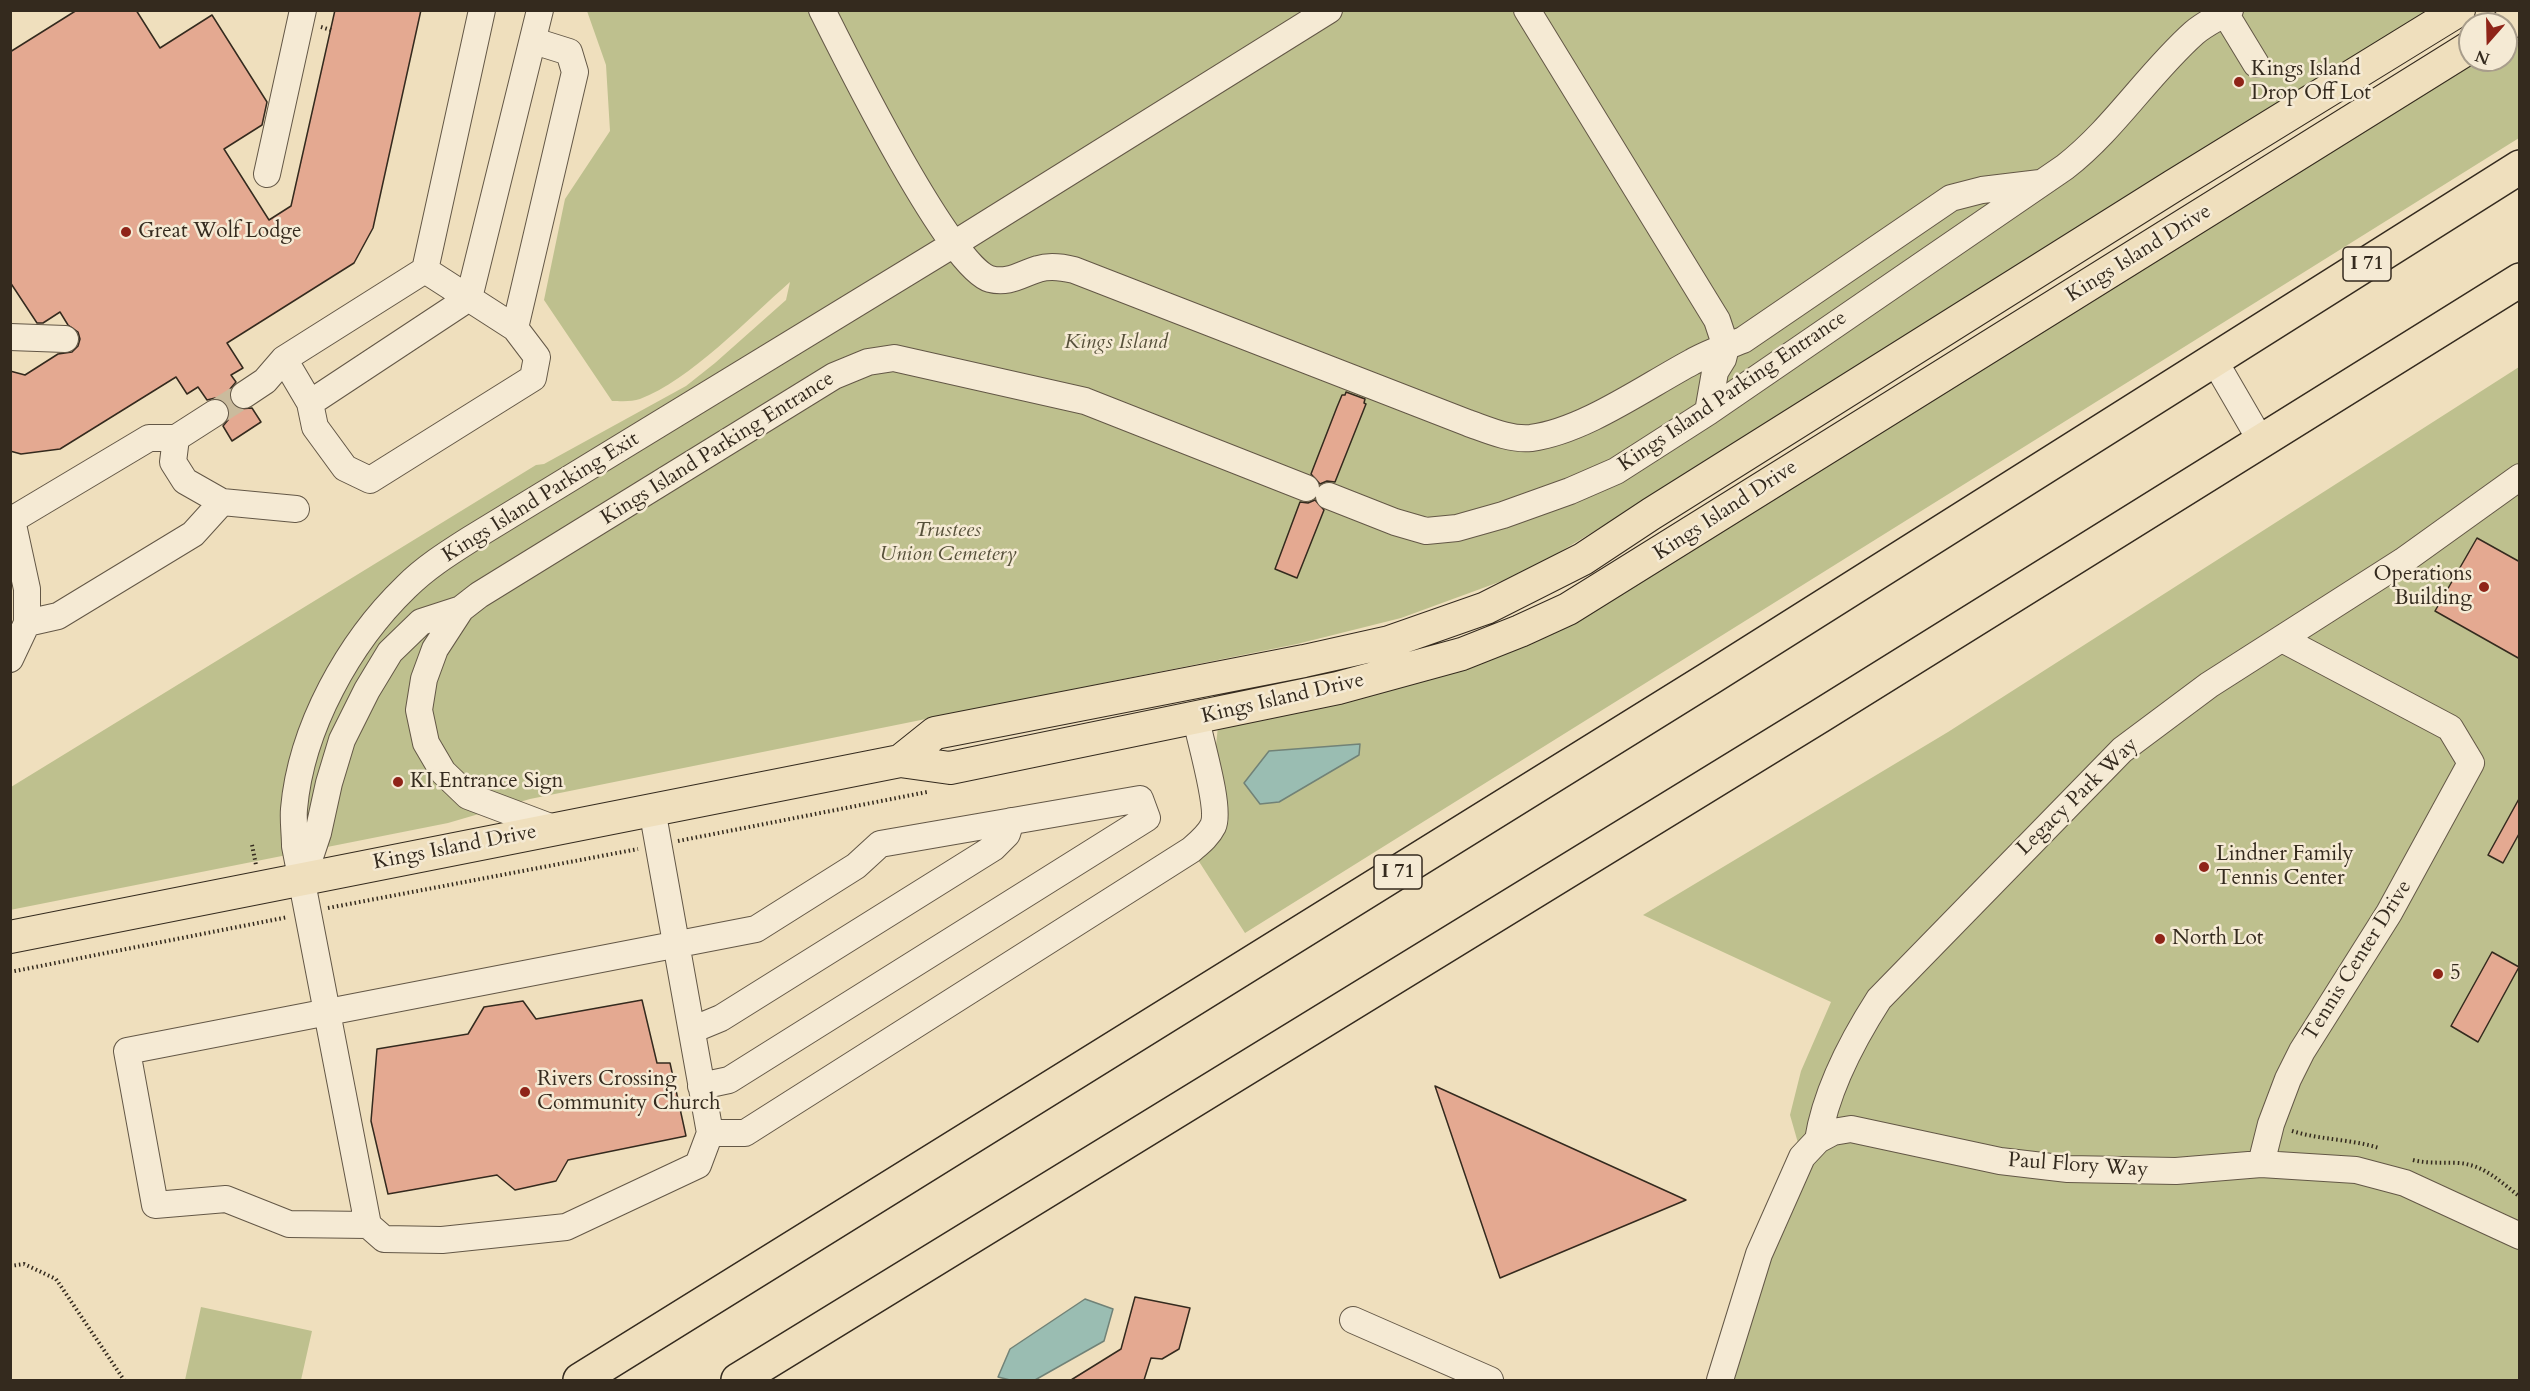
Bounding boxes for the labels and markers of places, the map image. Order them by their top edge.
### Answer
place label: Kings Island Drop Off Lot [2251,57,2371,107]
marker: Kings Island Drop Off Lot [2232,75,2246,89]
place label: Great Wolf Lodge [138,219,302,245]
marker: Great Wolf Lodge [119,225,133,239]
place label: Operations Building [2374,562,2472,612]
marker: Operations Building [2477,580,2491,594]
place label: KI Entrance Sign [410,769,564,795]
marker: KI Entrance Sign [391,775,405,789]
place label: Lindner Family Tennis Center [2216,842,2354,892]
marker: Lindner Family Tennis Center [2197,860,2211,874]
place label: North Lot [2172,926,2263,952]
marker: North Lot [2153,932,2167,946]
place label: 5 [2450,961,2461,987]
marker: 5 [2431,967,2445,981]
place label: Rivers Crossing Community Church [537,1067,721,1117]
marker: Rivers Crossing Community Church [518,1085,532,1099]

